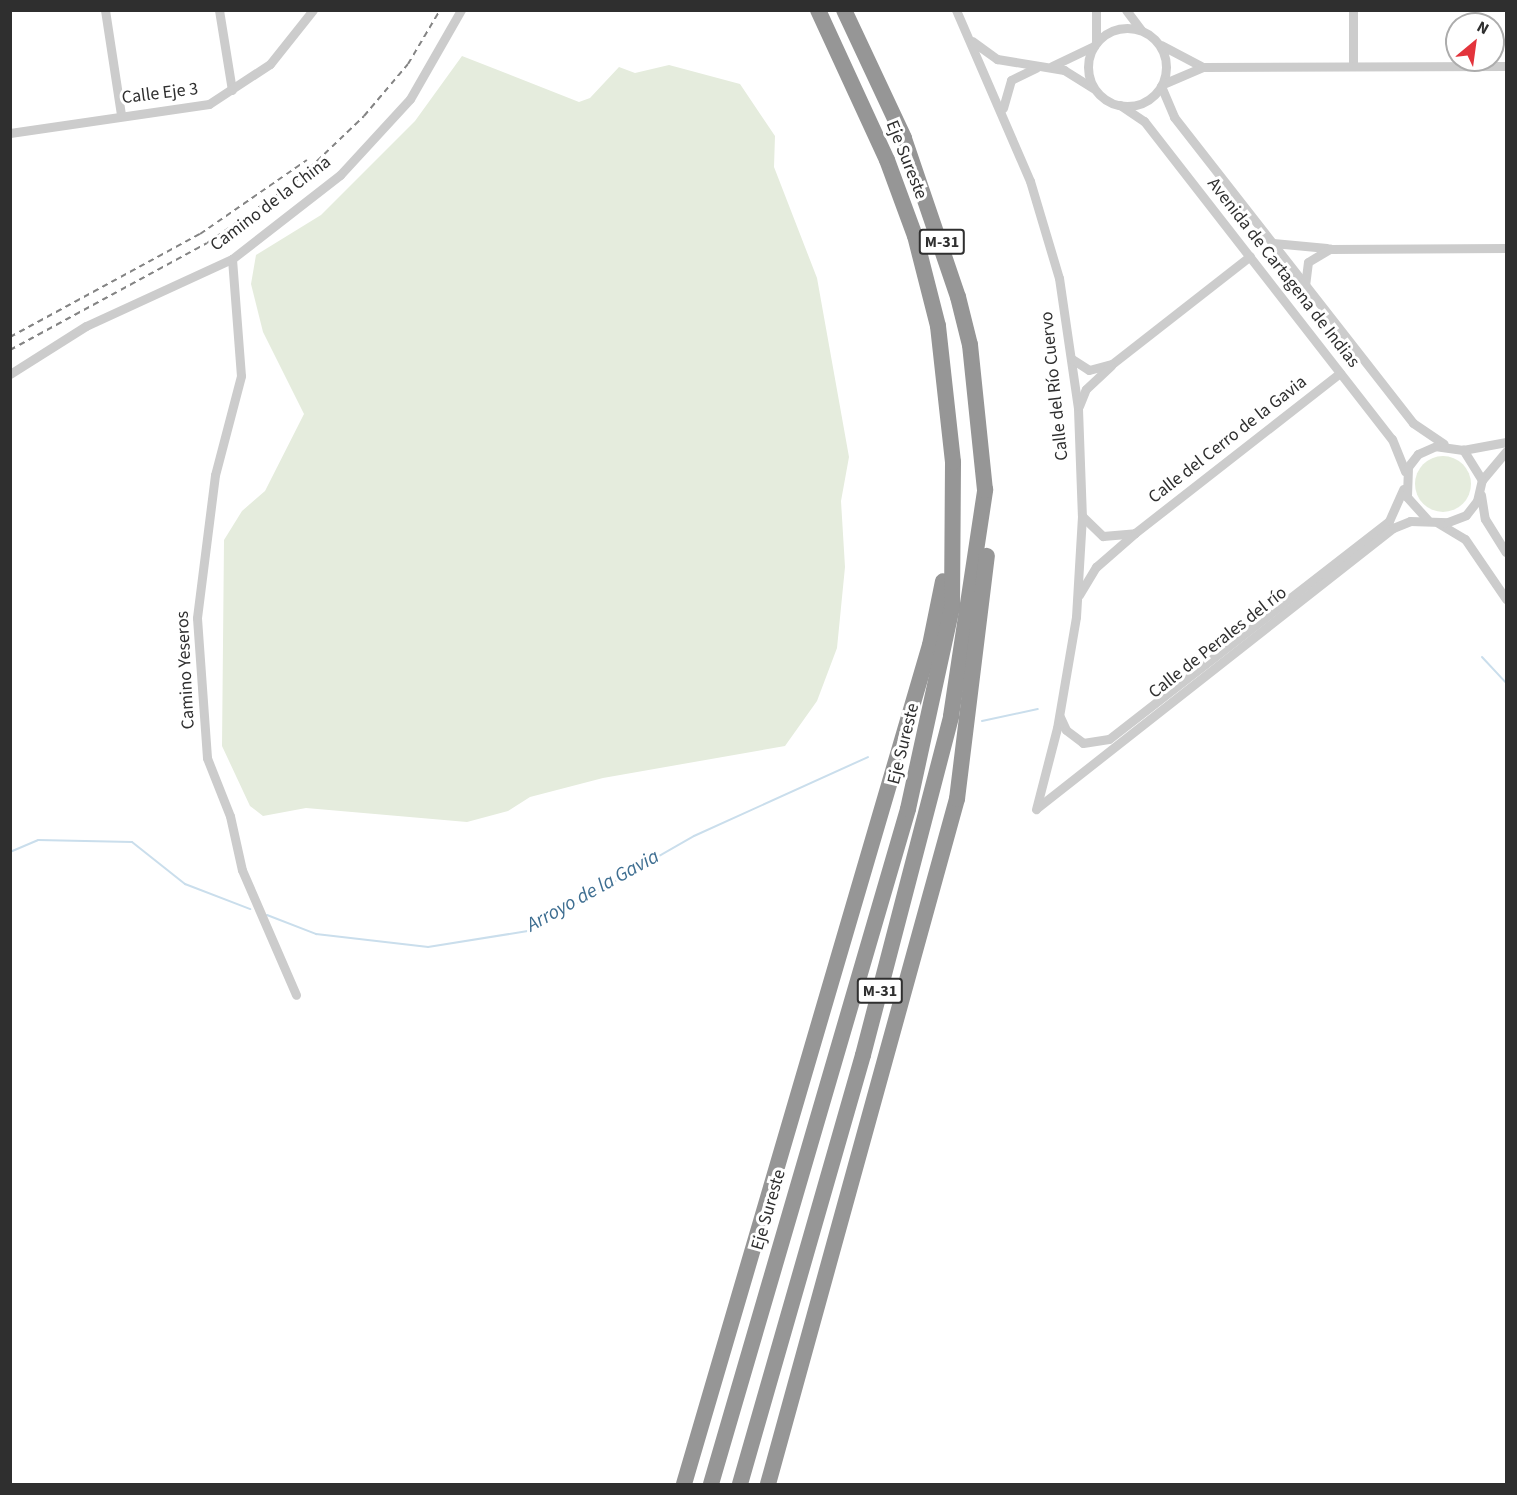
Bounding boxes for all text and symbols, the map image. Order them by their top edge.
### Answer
north arrow [1445,12,1505,72]
text: N [1473,16,1493,40]
street label: Calle Eje 3 [121,79,199,109]
street label: Eje Sureste [880,118,932,202]
street label: Camino de la China [207,152,335,256]
street label: Avenida de Cartagena de Indias [1202,174,1364,372]
road number: M-31 [918,229,966,255]
street label: Calle del Río Cuervo [1036,310,1074,462]
street label: Calle del Cerro de la Gavia [1145,371,1311,509]
street label: Calle de Perales del río [1145,582,1291,704]
street label: Camino Yeseros [172,610,200,730]
street label: Eje Sureste [884,701,924,787]
water label: Arroyo de la Gavia [523,845,663,937]
road number: M-31 [856,978,904,1004]
street label: Eje Sureste [747,1167,791,1253]

